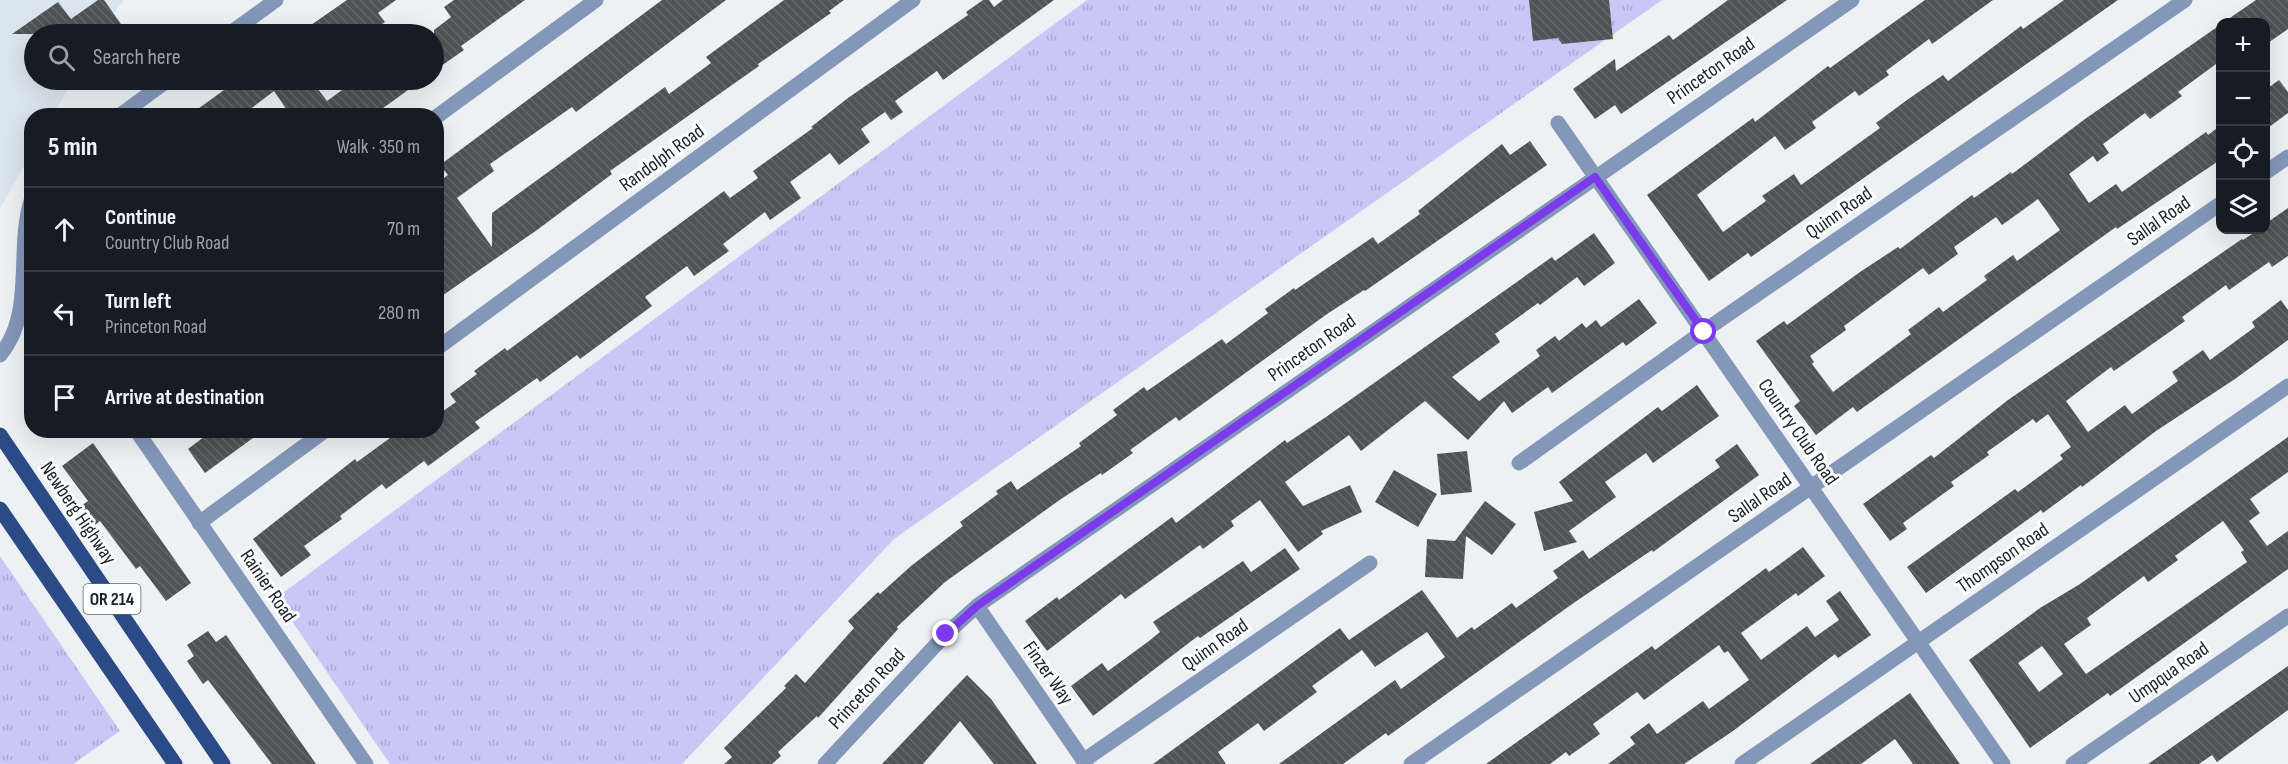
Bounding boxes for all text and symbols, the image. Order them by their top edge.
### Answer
map controls [2216,18,2270,234]
button: + [2216,18,2270,72]
search box [24,24,444,90]
street label: Princeton Road [1662,32,1760,110]
icon: search [45,41,78,74]
text: Search here [93,44,180,71]
button: − [2216,72,2270,126]
street label: Randolph Road [615,119,709,197]
button: locate [2216,126,2270,180]
text: 5 min [48,132,98,163]
text: Walk · 350 m [337,135,420,159]
button: layers [2216,180,2270,234]
street label: Quinn Road [1801,181,1877,245]
street label: Sallal Road [2123,191,2195,251]
text: Continue [105,204,176,231]
icon: ahead [48,213,81,246]
text: 70 m [387,217,420,241]
text: Country Club Road [105,231,229,255]
text: Turn left [105,288,171,315]
icon: left [48,297,81,330]
text: 280 m [378,301,420,325]
street label: Princeton Road [1263,309,1361,387]
text: Princeton Road [105,315,207,339]
route start [1690,318,1716,344]
street label: Country Club Road [1753,374,1843,490]
icon: arrive [48,381,81,414]
text: Arrive at destination [105,384,264,411]
street label: Newberg Highway [35,457,121,569]
street label: Sallal Road [1724,468,1796,528]
street label: Thompson Road [1953,518,2053,598]
street label: Rainier Road [235,545,301,627]
road number: OR 214 [84,584,140,614]
street label: Quinn Road [1177,613,1253,677]
route end [932,620,958,646]
street label: Finzer Way [1018,637,1079,710]
street label: Umpqua Road [2124,637,2214,709]
street label: Princeton Road [824,644,910,734]

